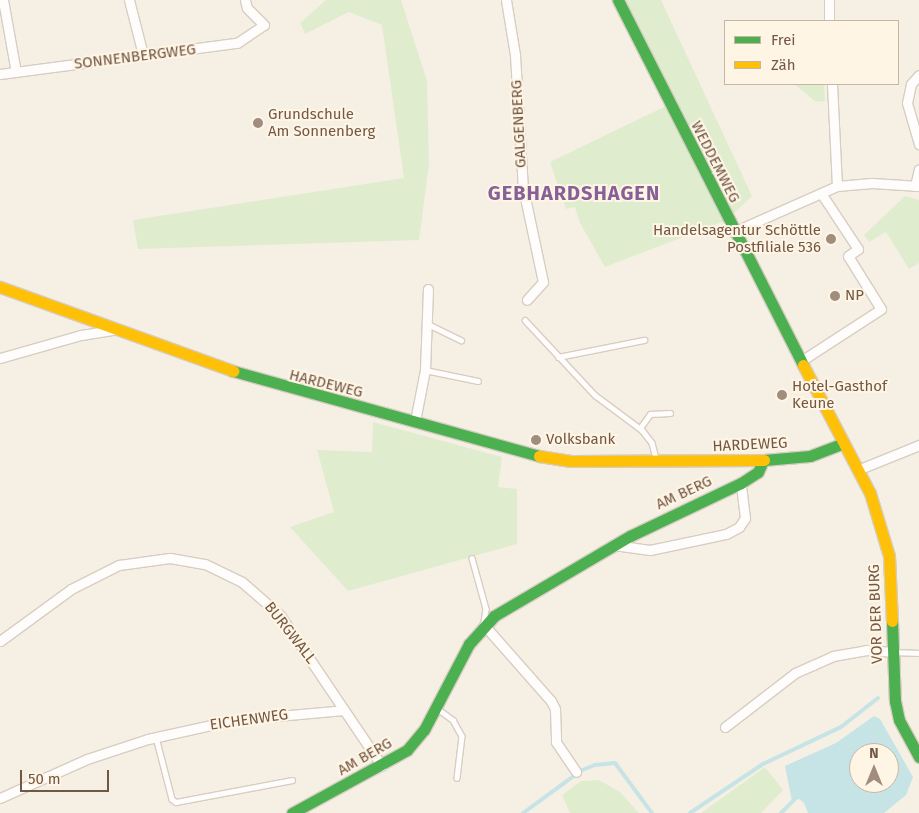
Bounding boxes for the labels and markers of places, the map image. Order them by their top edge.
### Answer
place label: Grundschule Am Sonnenberg [268,105,375,140]
marker: Grundschule Am Sonnenberg [252,117,264,129]
place label: Handelsagentur Schöttle Postfiliale 536 [653,221,821,256]
marker: Handelsagentur Schöttle Postfiliale 536 [825,233,837,245]
place label: NP [845,287,864,305]
marker: NP [829,290,841,302]
place label: Hotel-Gasthof Keune [792,377,887,412]
marker: Hotel-Gasthof Keune [776,389,788,401]
place label: Volksbank [546,431,615,449]
marker: Volksbank [530,434,542,446]

